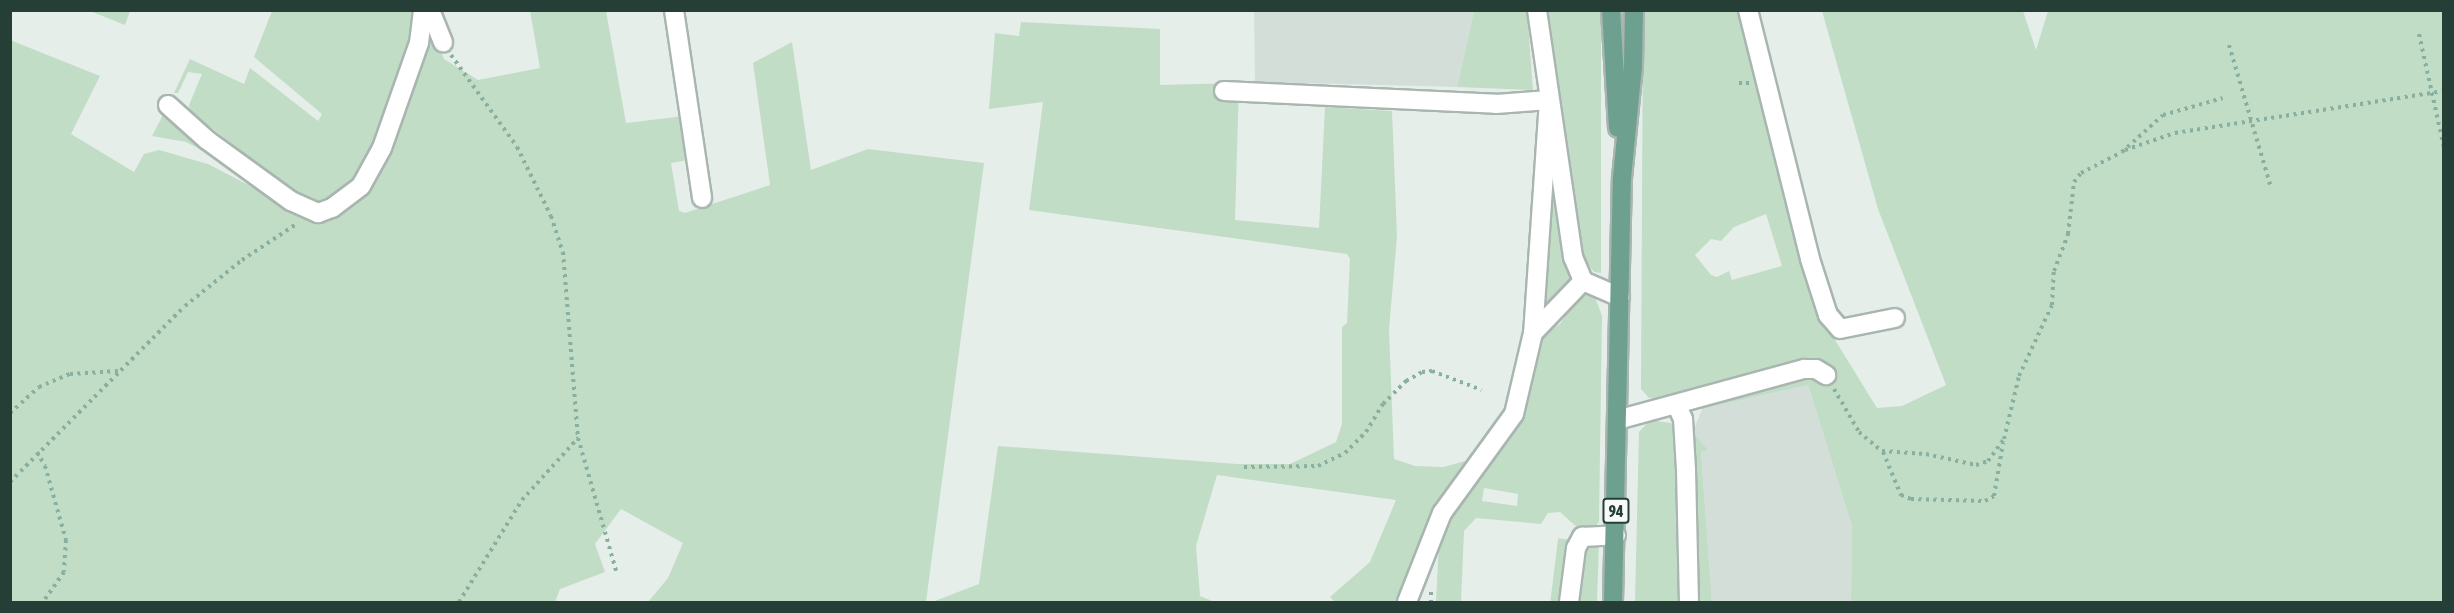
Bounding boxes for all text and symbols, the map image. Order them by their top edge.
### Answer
road number: 94 [1601,498,1631,524]

